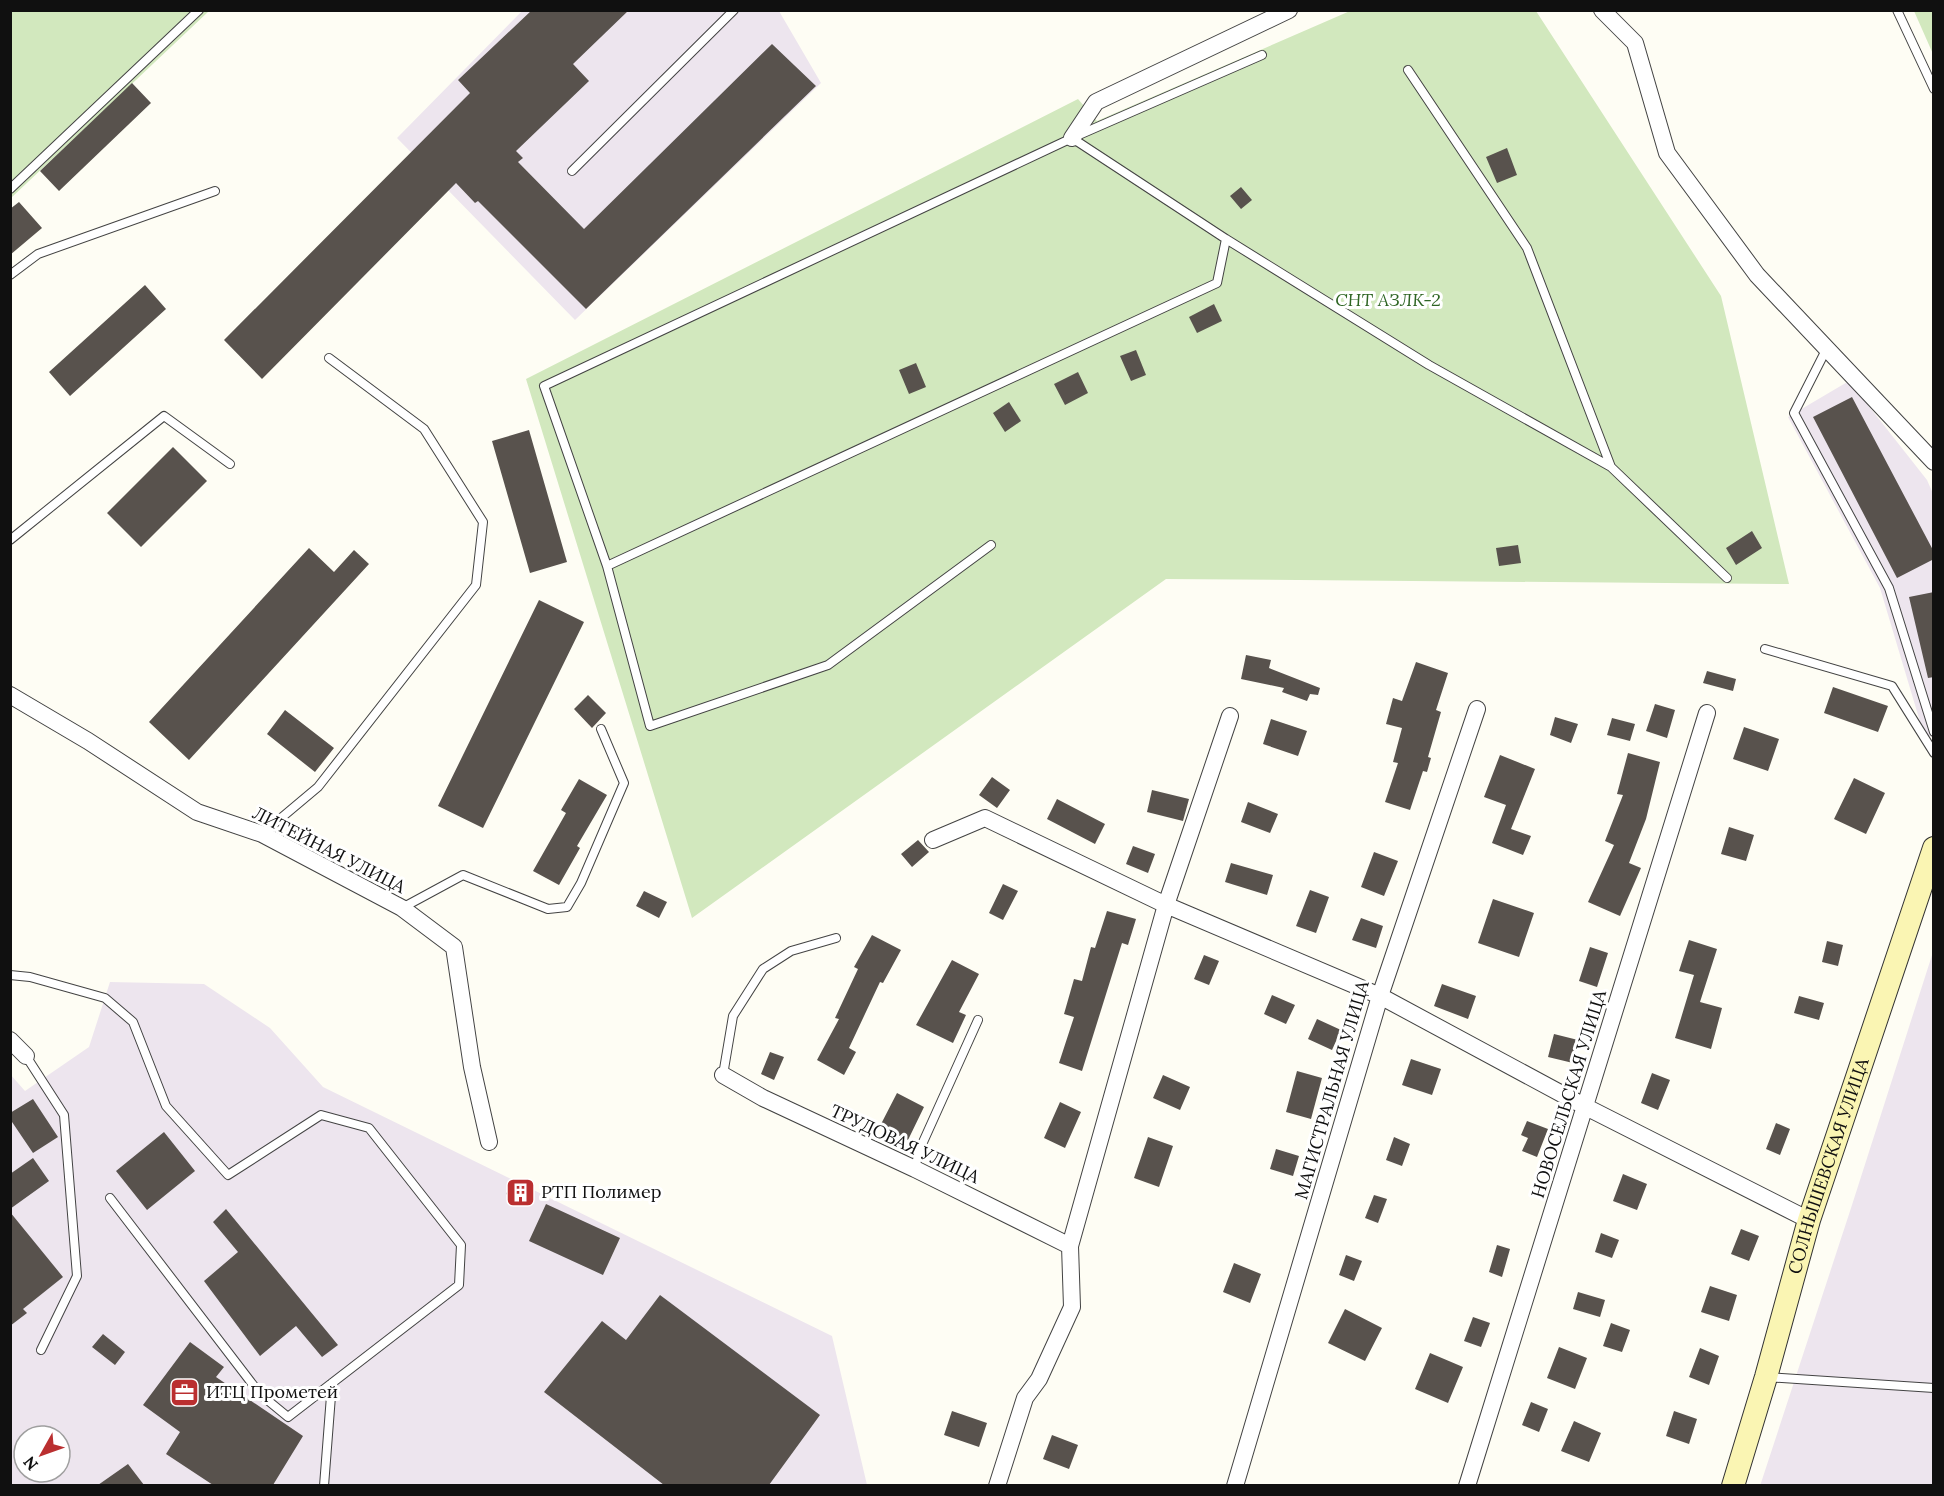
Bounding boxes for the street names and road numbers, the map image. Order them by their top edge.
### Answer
street label: ЛИТЕЙНАЯ УЛИЦА [249,801,410,898]
street label: МАГИСТРАЛЬНАЯ УЛИЦА [1289,977,1374,1202]
street label: НОВОСЕЛЬСКАЯ УЛИЦА [1526,986,1611,1201]
street label: СОЛНЫШЕВСКАЯ УЛИЦА [1783,1054,1874,1277]
street label: ТРУДОВАЯ УЛИЦА [827,1099,984,1188]

